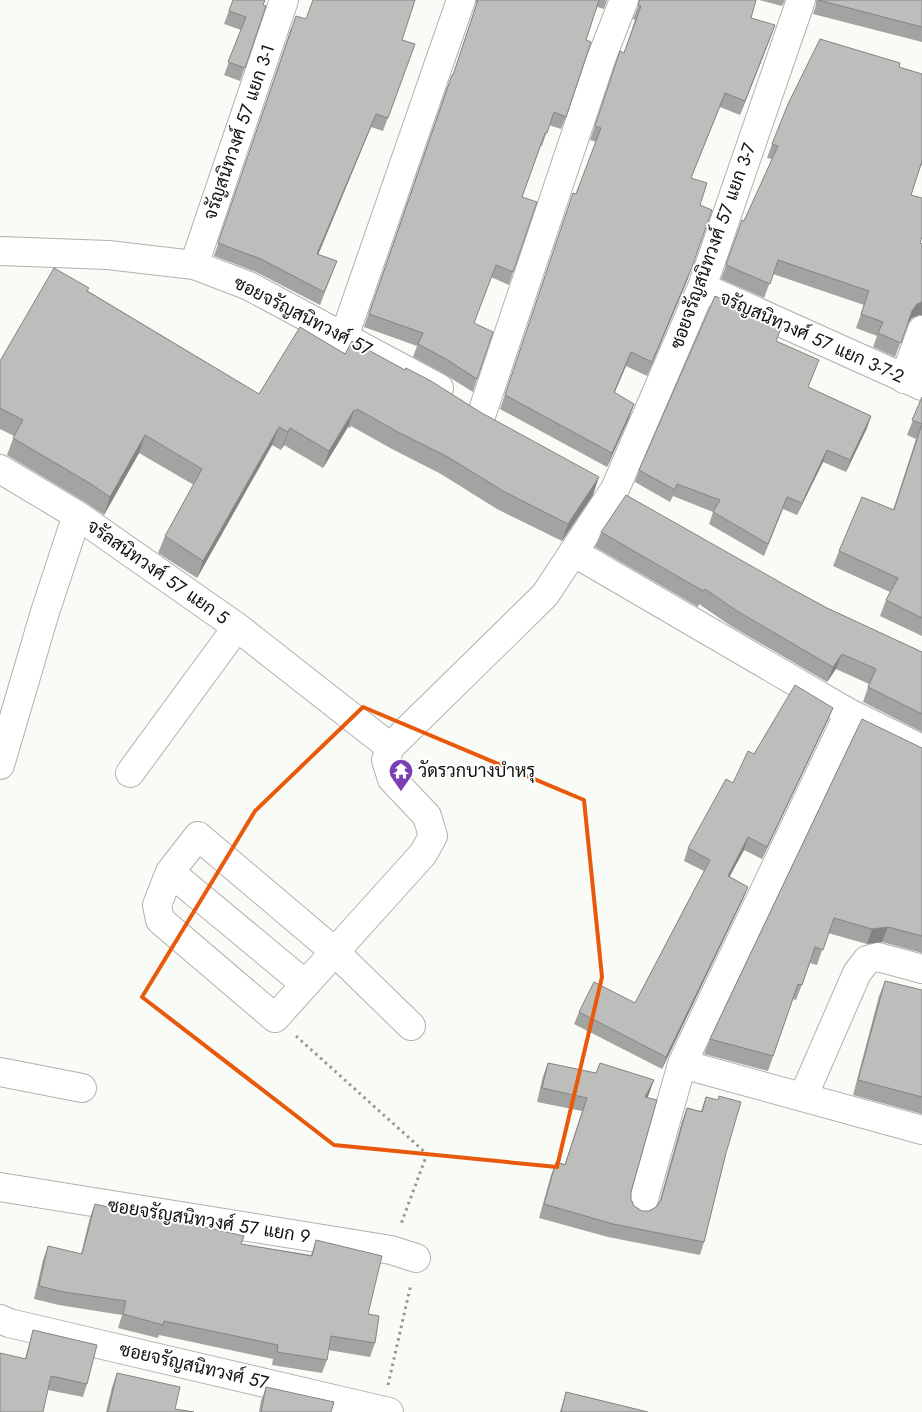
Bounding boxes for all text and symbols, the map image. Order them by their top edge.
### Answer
street label: จรัญสนิทวงศ์ 57 แยก 3-1 [197,41,281,223]
street label: ซอยจรัญสนิทวงศ์ 57 แยก 3-7 [664,139,763,353]
street label: ซอยจรัญสนิทวงศ์ 57 [229,270,377,362]
street label: จรัญสนิทวงศ์ 57 แยก 3-7-2 [716,285,908,389]
street label: จรัลสนิทวงศ์ 57 แยก 5 [82,513,234,631]
temple icon: วัดรวกบางบำหรุ [388,758,414,792]
place label: วัดรวกบางบำหรุ [418,758,535,784]
street label: ซอยจรัญสนิทวงศ์ 57 แยก 9 [106,1192,312,1250]
street label: ซอยจรัญสนิทวงศ์ 57 [117,1336,272,1396]

